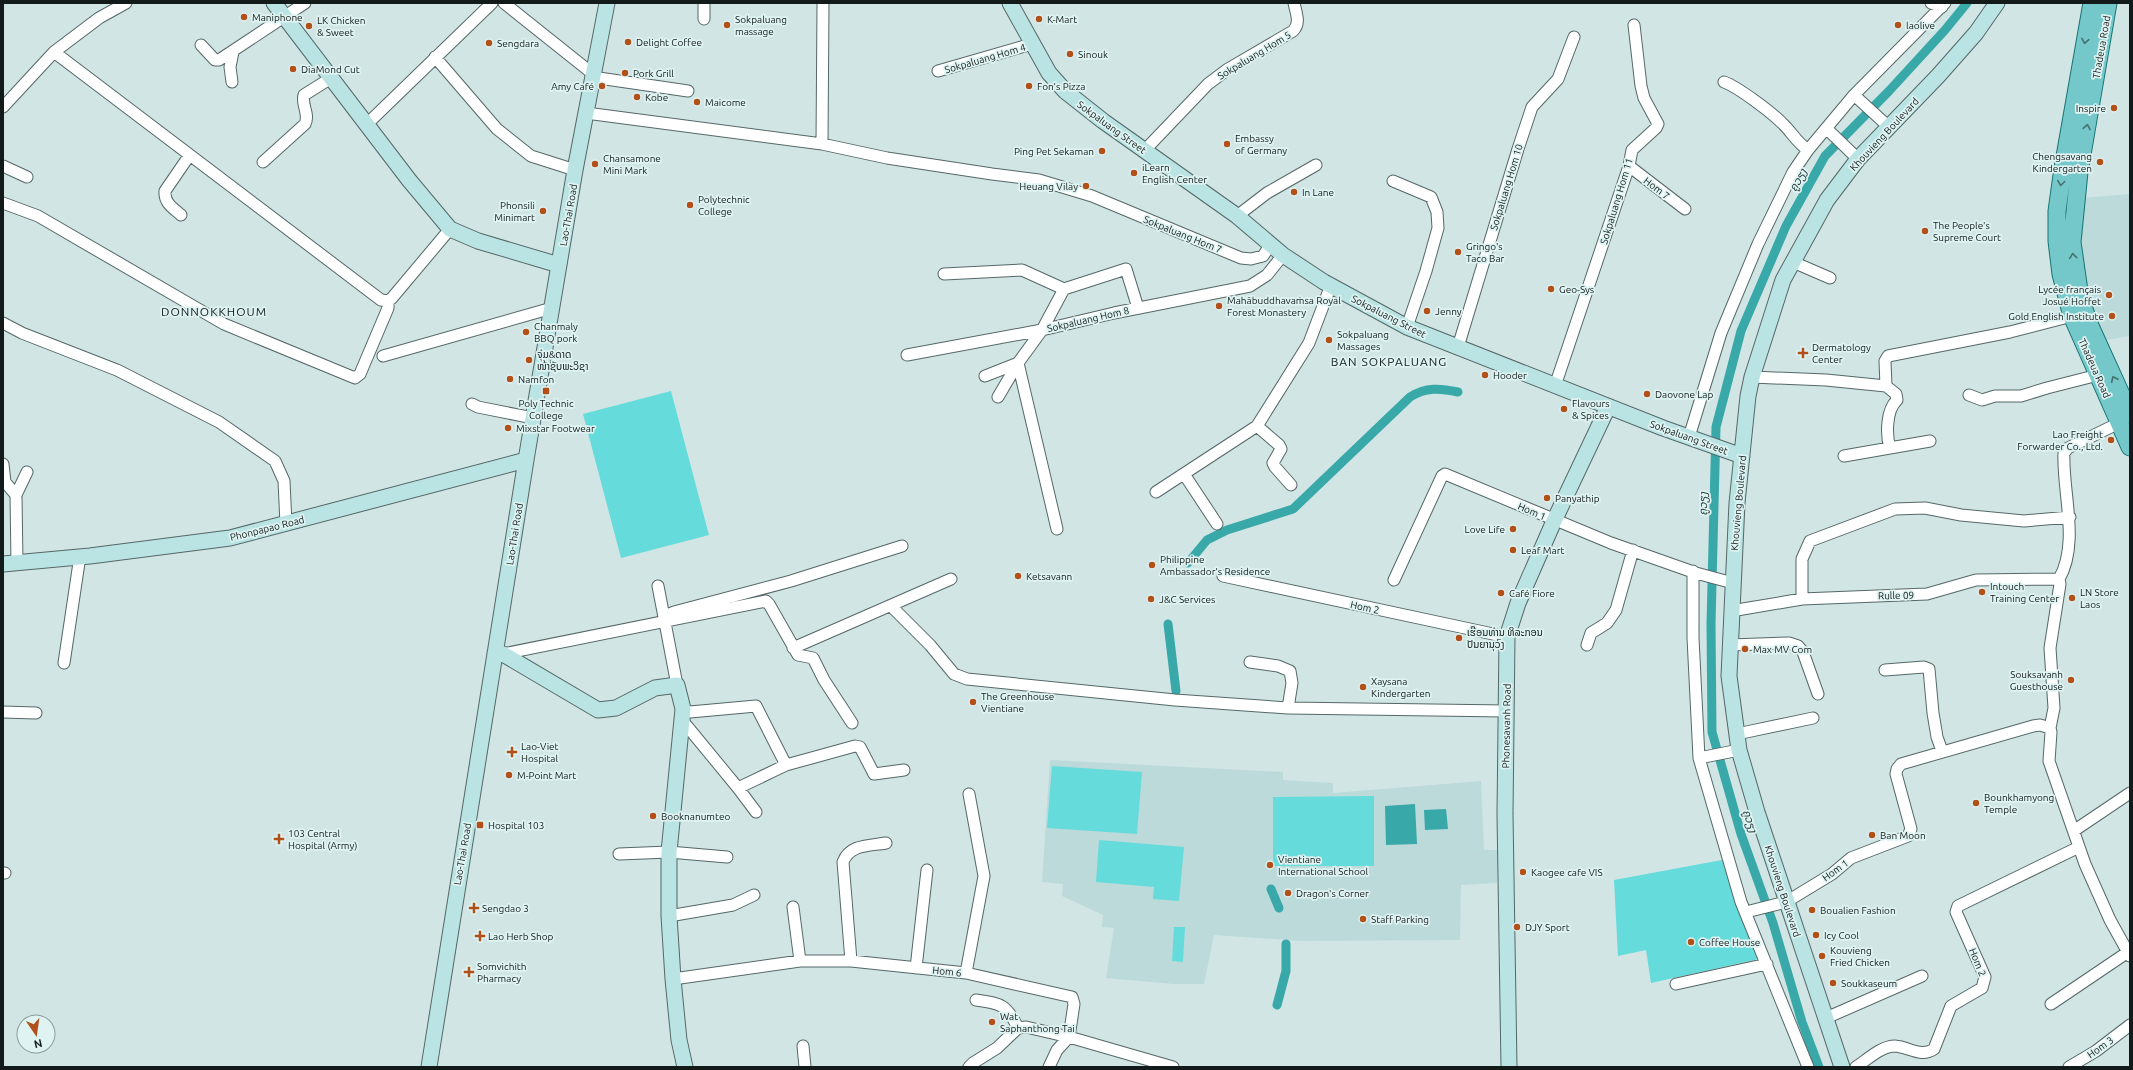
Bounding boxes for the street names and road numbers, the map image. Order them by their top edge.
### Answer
street label: Thadeua Road [2091,14,2112,80]
street label: Sokpaluang Hom 5 [1216,29,1293,82]
street label: Sokpaluang Hom 4 [943,42,1027,75]
street label: Khouvieng Boulevard [1848,96,1921,173]
street label: Sokpaluang Street [1075,99,1148,156]
street label: Sokpaluang Hom 10 [1488,142,1525,231]
street label: Sokpaluang Hom 11 [1598,157,1635,245]
street label: Hom 7 [1642,175,1672,202]
street label: Lao-Thai Road [558,183,579,247]
street label: Sokpaluang Hom 7 [1142,214,1224,255]
street label: Sokpaluang Street [1350,293,1428,340]
street label: Sokpaluang Hom 8 [1046,305,1130,334]
street label: Thadeua Road [2077,337,2113,400]
street label: Sokpaluang Street [1648,418,1729,457]
street label: Khouvieng Boulevard [1729,455,1748,551]
street label: Hom 1 [1516,500,1547,522]
street label: Lao-Thai Road [504,502,525,566]
street label: Phonpapao Road [229,514,306,543]
street label: Rulle 09 [1878,590,1914,601]
street label: Hom 2 [1349,599,1380,616]
street label: Phonesavanh Road [1500,683,1513,769]
street label: Lao-Thai Road [452,822,473,886]
street label: Khouvieng Boulevard [1763,844,1803,938]
street label: Hom 1 [1820,857,1850,883]
street label: Hom 2 [1967,947,1988,978]
street label: Hom 6 [932,964,962,979]
street label: Hom 3 [2085,1034,2115,1060]

